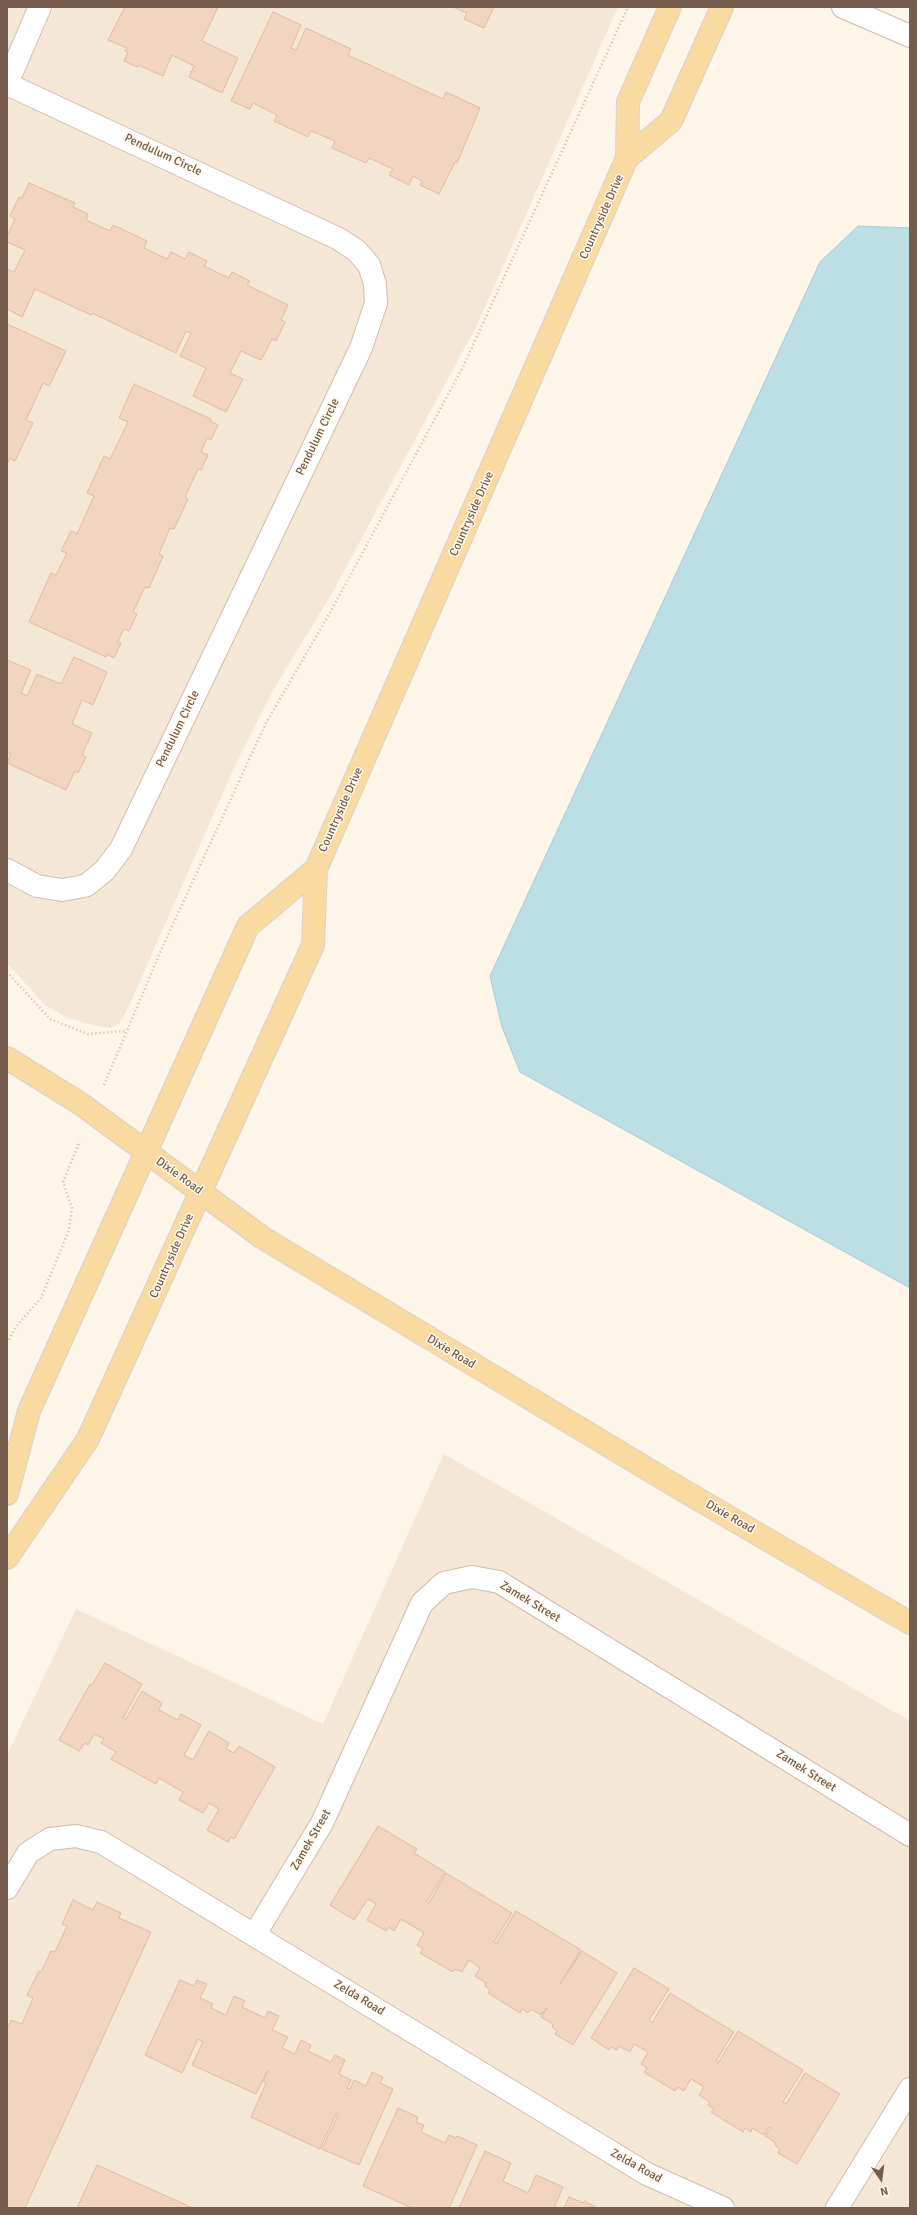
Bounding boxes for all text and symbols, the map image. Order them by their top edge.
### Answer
street label: Pendulum Circle [122,131,204,179]
street label: Countryside Drive [577,172,627,262]
street label: Pendulum Circle [293,396,343,478]
street label: Countryside Drive [447,469,497,559]
street label: Pendulum Circle [153,688,203,770]
street label: Countryside Drive [316,765,366,855]
street label: Dixie Road [153,1154,205,1198]
street label: Countryside Drive [147,1211,197,1301]
street label: Dixie Road [424,1332,478,1372]
street label: Dixie Road [703,1497,757,1537]
street label: Zamek Street [497,1578,563,1626]
street label: Zamek Street [773,1747,839,1795]
street label: Zamek Street [288,1807,334,1873]
street label: Zelda Road [331,1977,387,2019]
street label: Zelda Road [608,2146,664,2186]
north arrow [861,2159,901,2199]
text: N [879,2184,889,2198]

